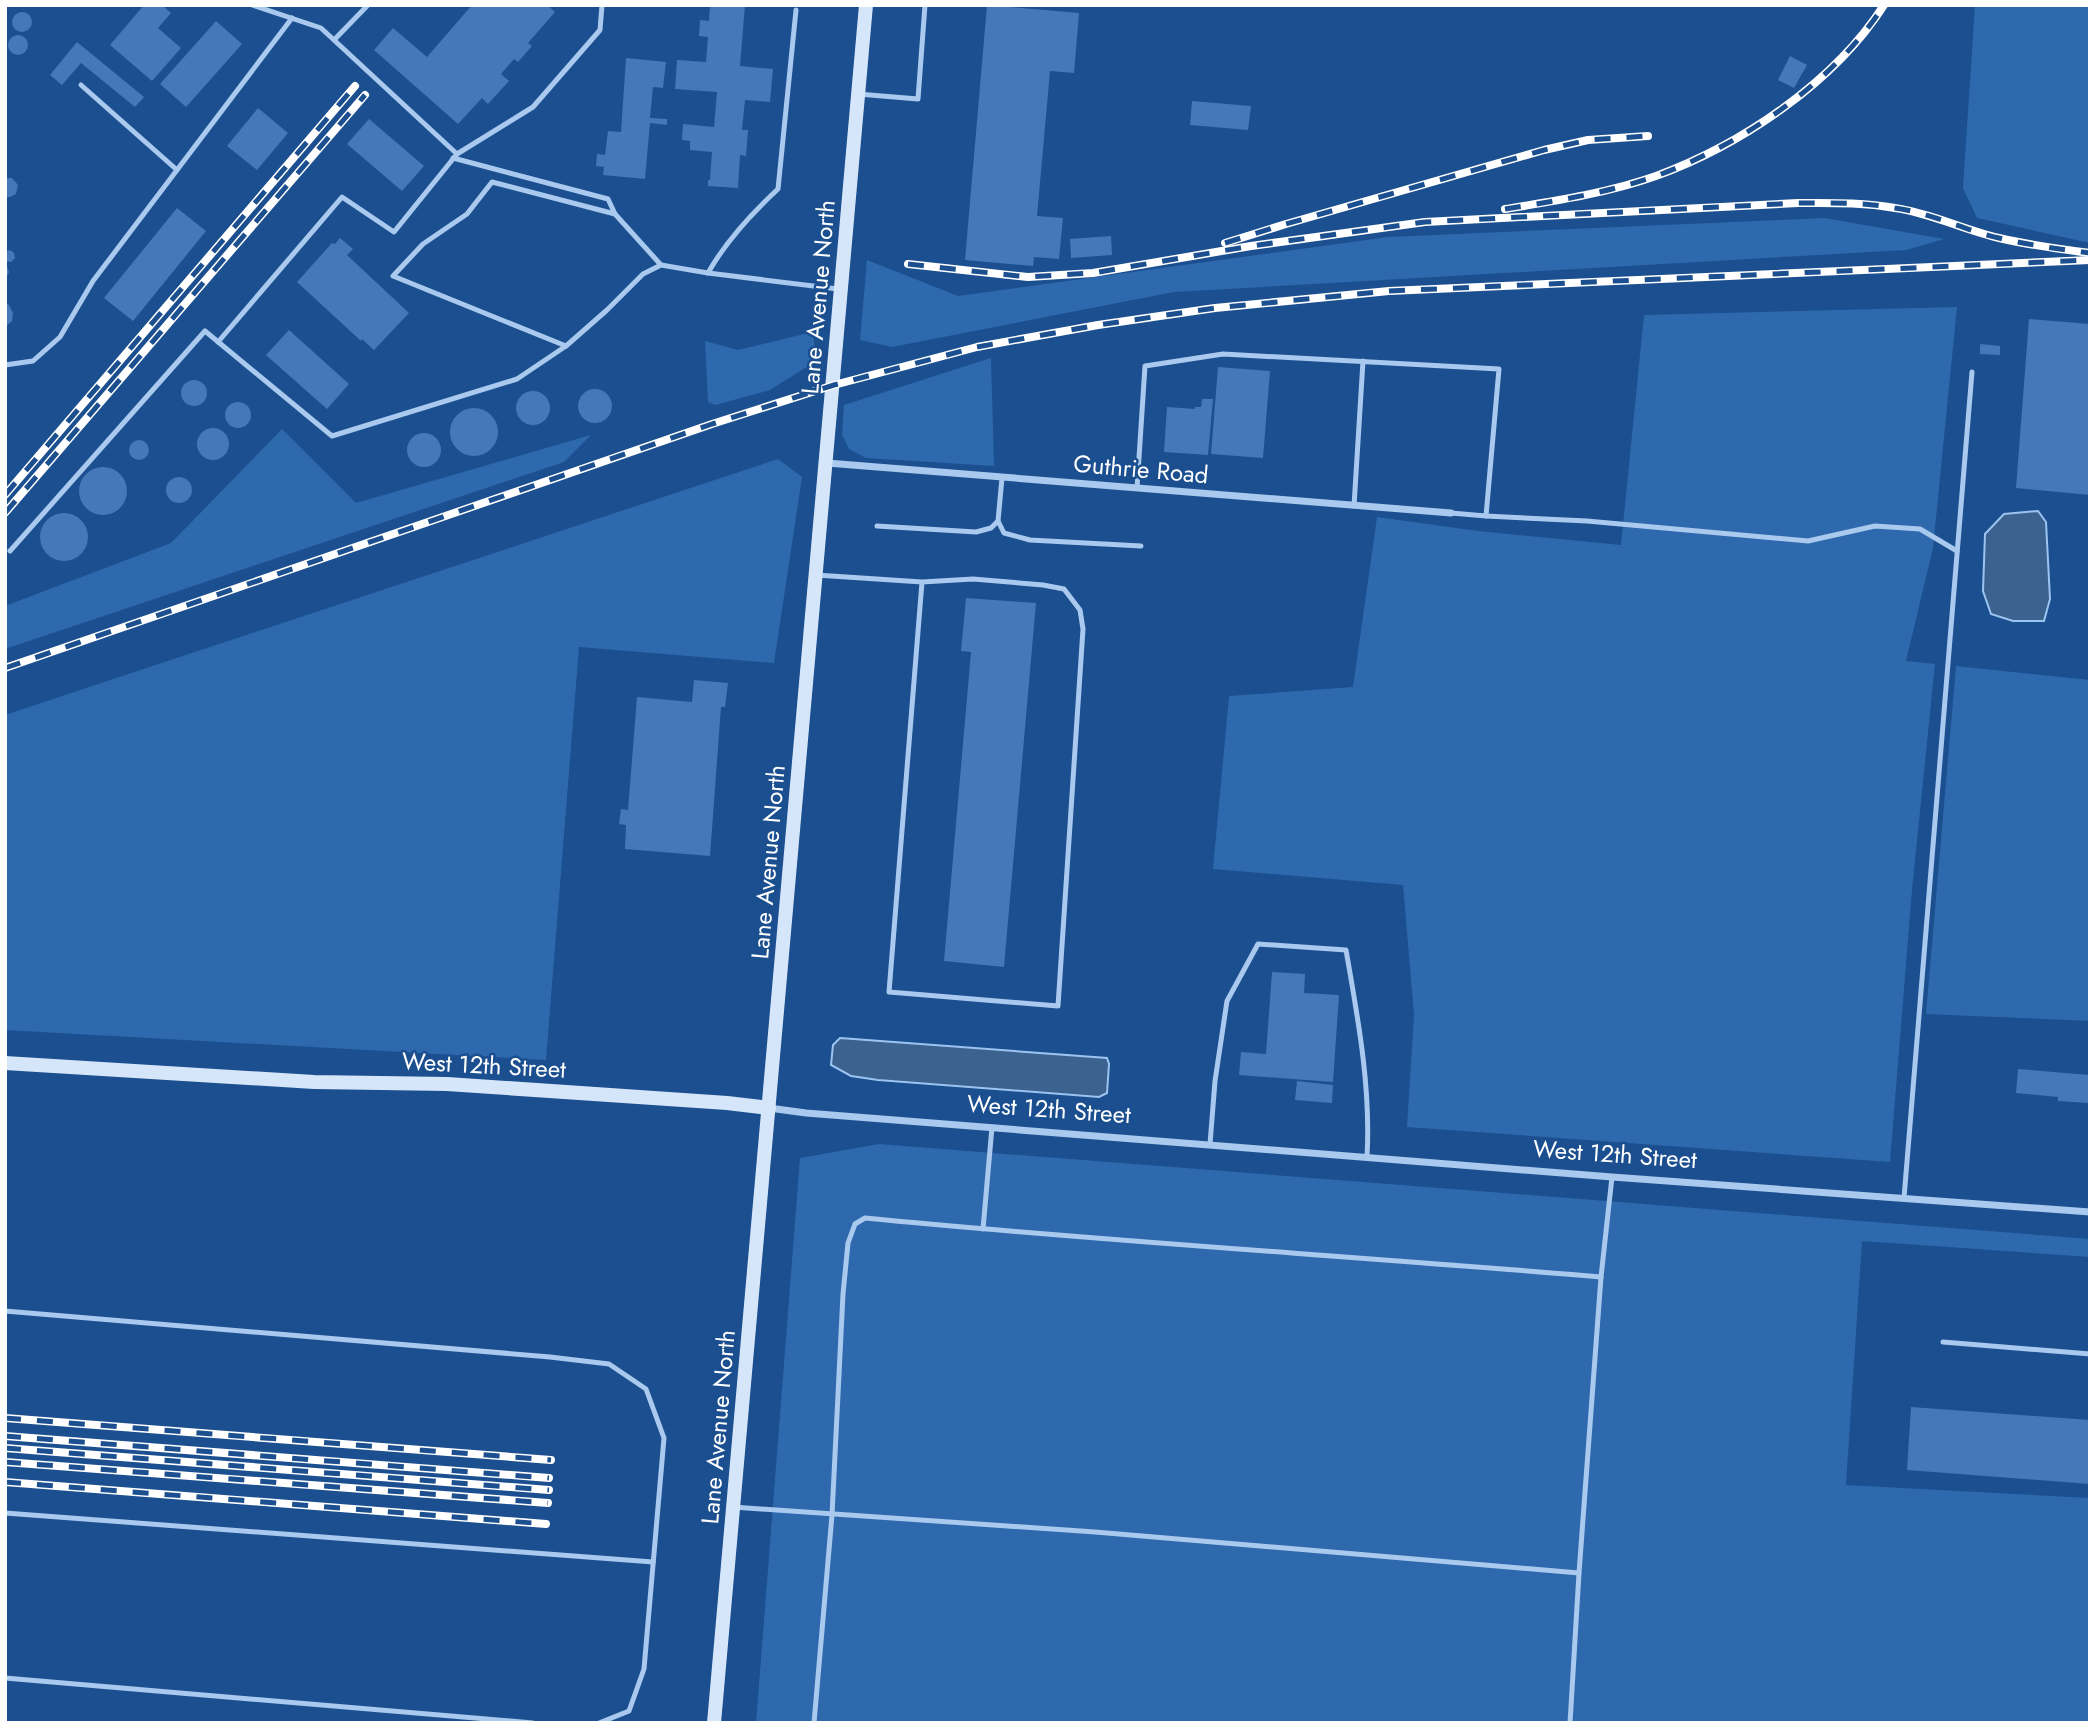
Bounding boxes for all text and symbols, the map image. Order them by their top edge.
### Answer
street label: Lane Avenue North [792,198,844,396]
street label: Guthrie Road [1072,446,1210,492]
street label: Lane Avenue North [742,763,794,961]
street label: West 12th Street [401,1043,567,1087]
street label: West 12th Street [966,1086,1132,1132]
street label: West 12th Street [1532,1131,1698,1177]
street label: Lane Avenue North [692,1328,744,1526]

